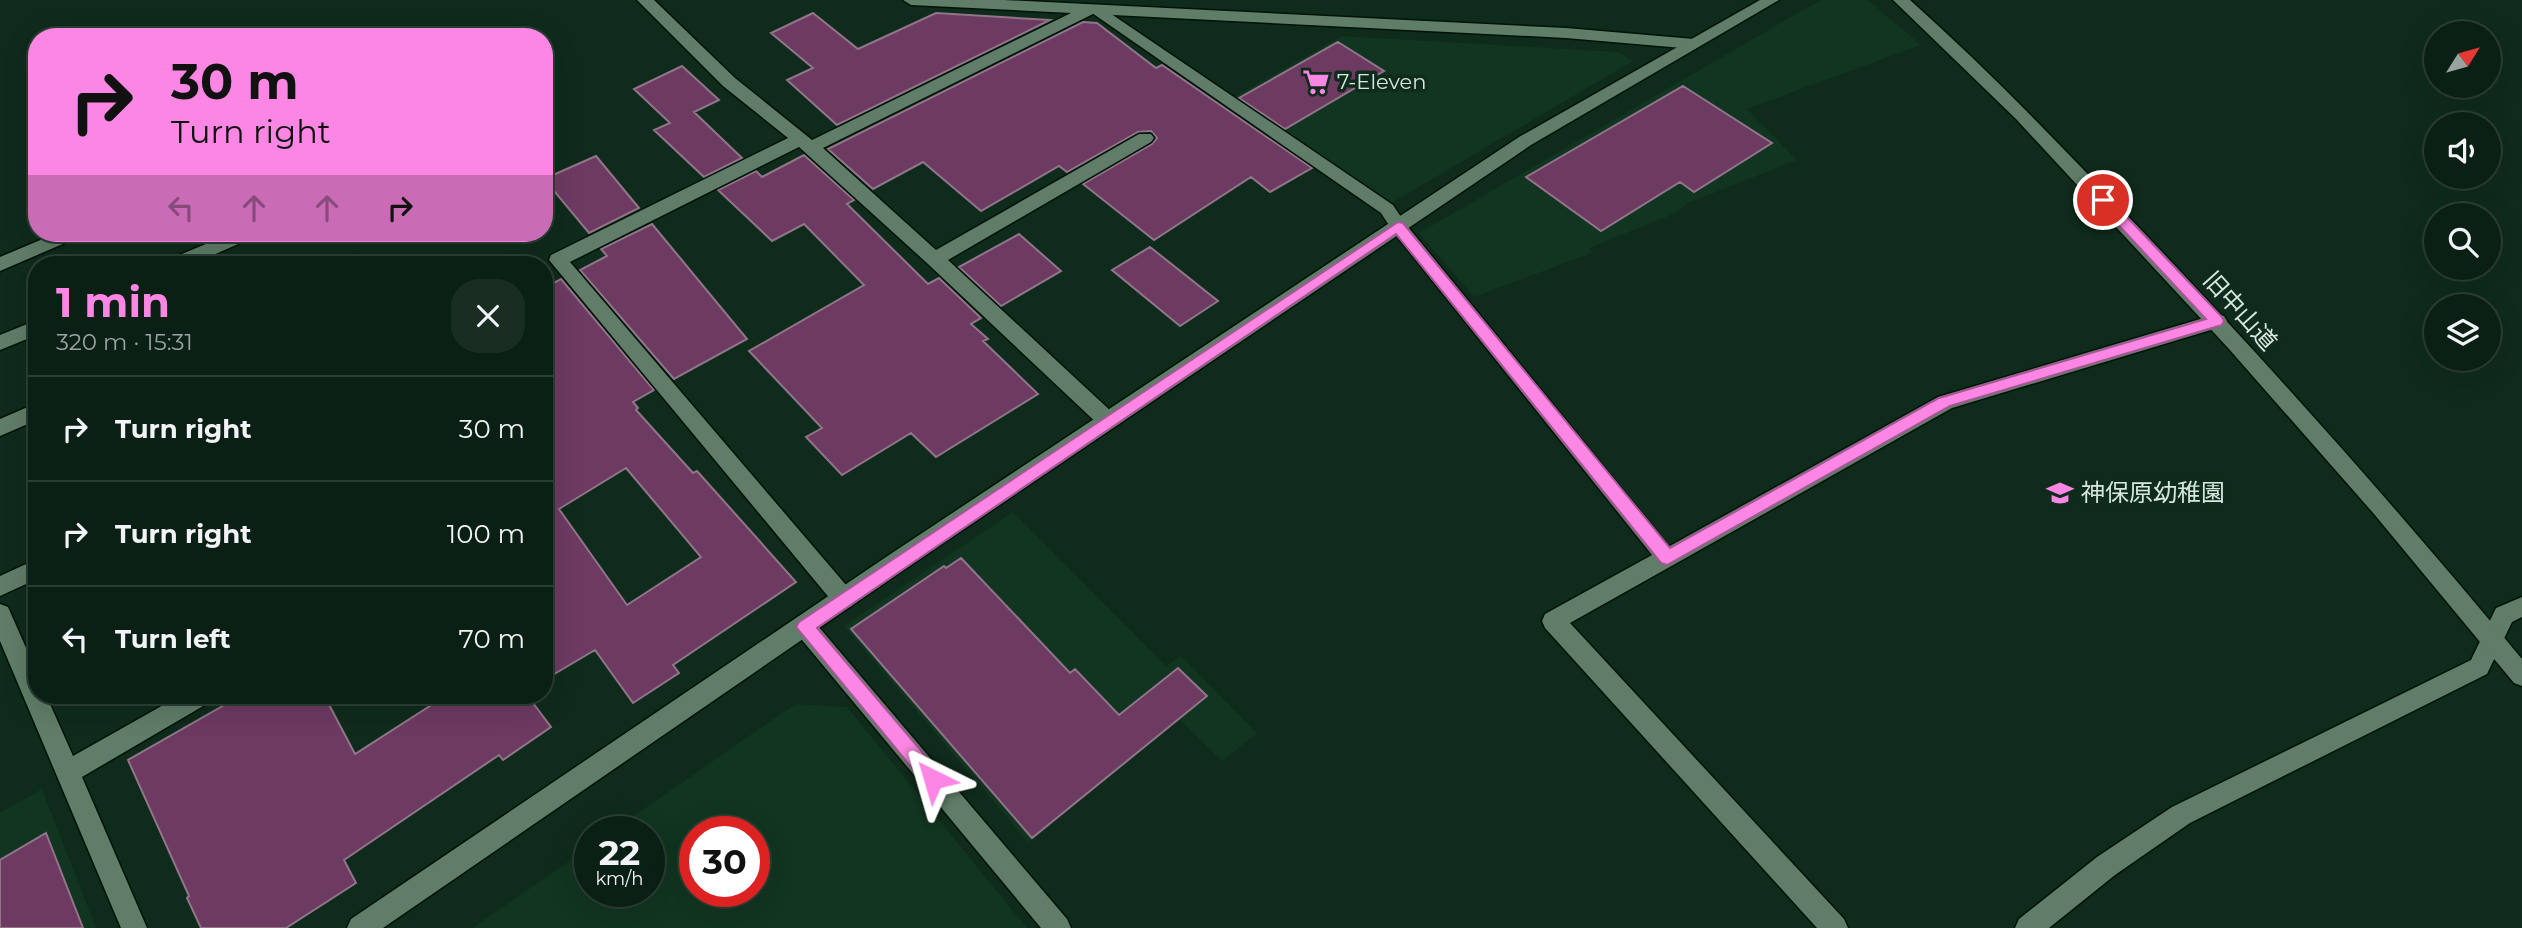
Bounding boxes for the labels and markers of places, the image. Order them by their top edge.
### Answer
supermarket icon: 7-Eleven [1301,67,1331,97]
place label: 7-Eleven [1337,69,1426,94]
pin [2073,170,2133,230]
school or university icon: 神保原幼稚園 [2045,478,2075,508]
place label: 神保原幼稚園 [2081,478,2225,507]

